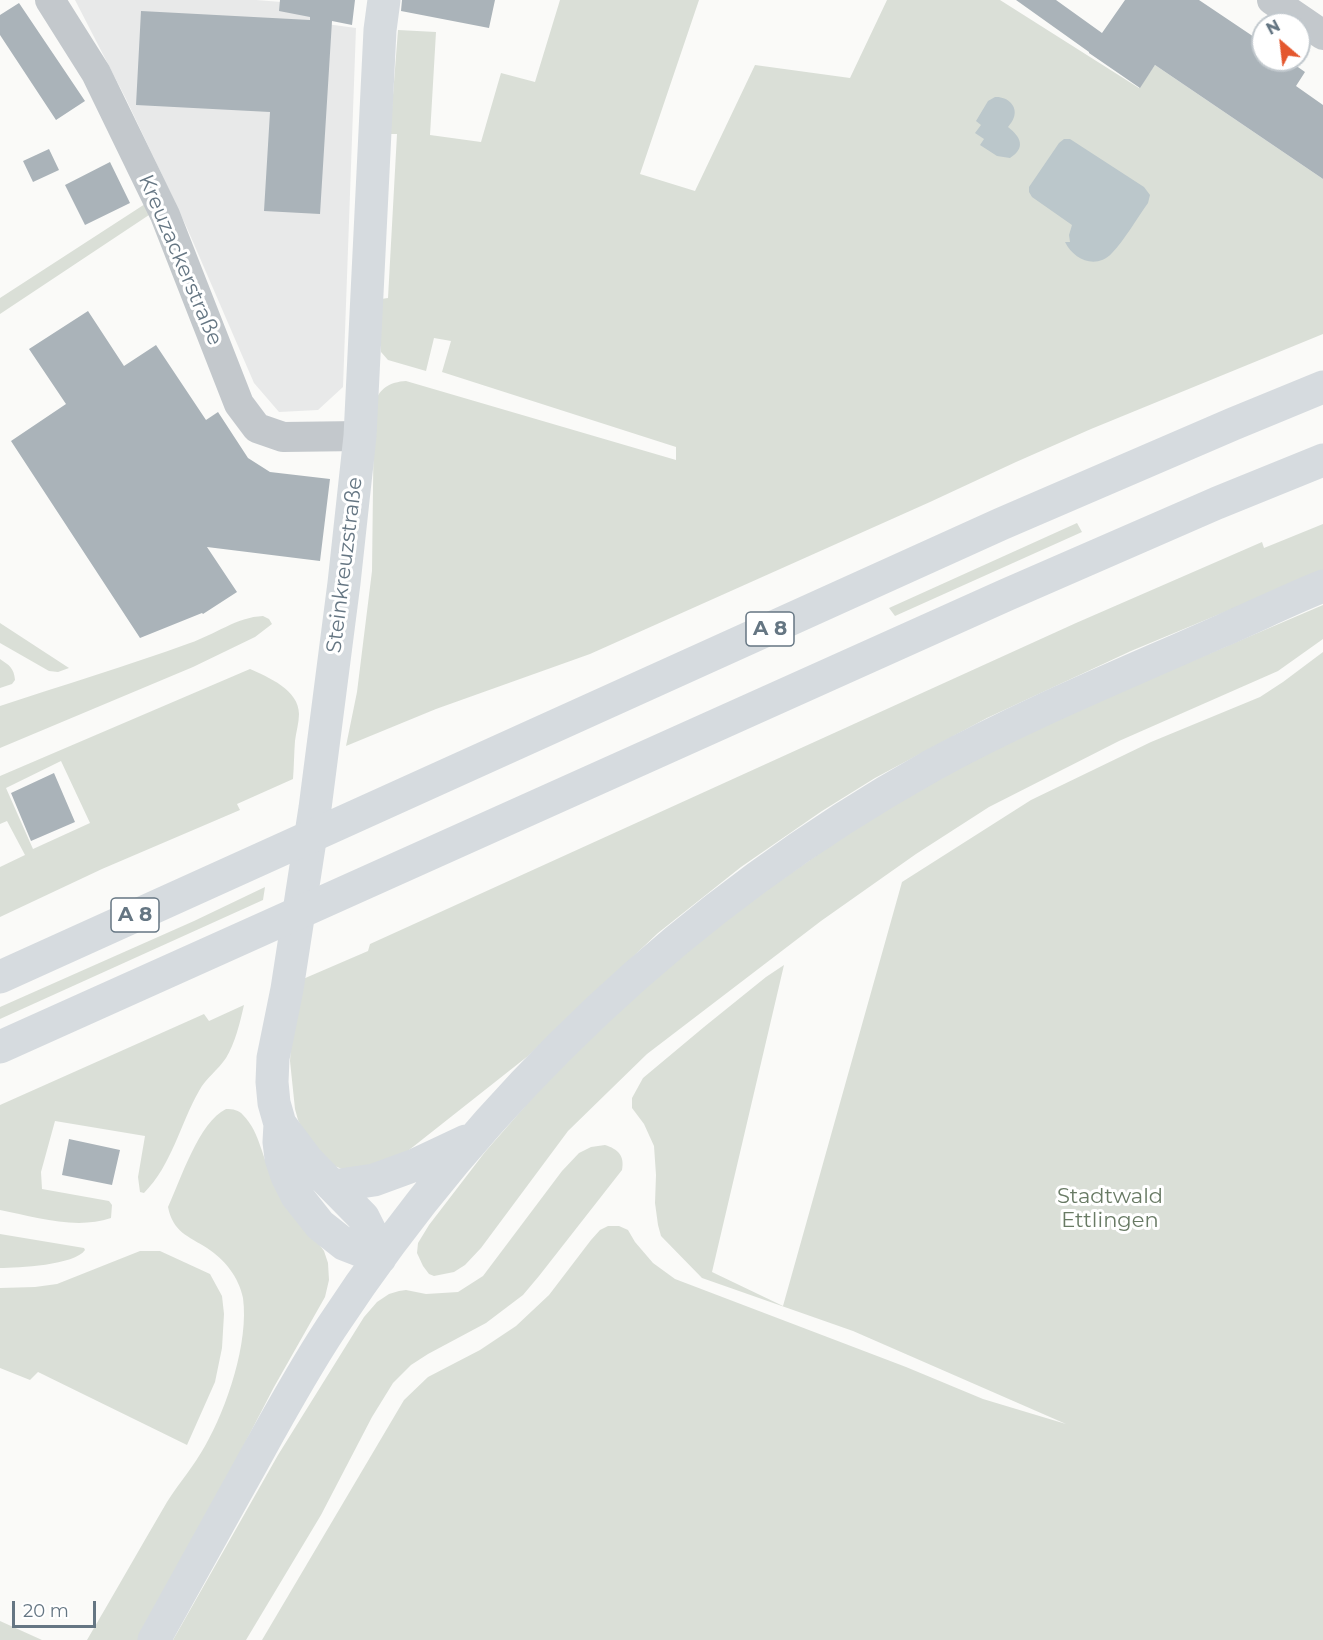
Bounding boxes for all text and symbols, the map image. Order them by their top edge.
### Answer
north arrow [1251,12,1311,72]
text: N [1263,16,1283,39]
street label: Kreuzackerstraße [133,171,227,349]
street label: Steinkreuzstraße [322,476,368,654]
road number: A 8 [746,612,794,646]
road number: A 8 [111,898,159,932]
park label: Stadtwald Ettlingen [1057,1184,1163,1234]
scale bar [15,1589,99,1627]
text: 20 m [23,1600,69,1622]

